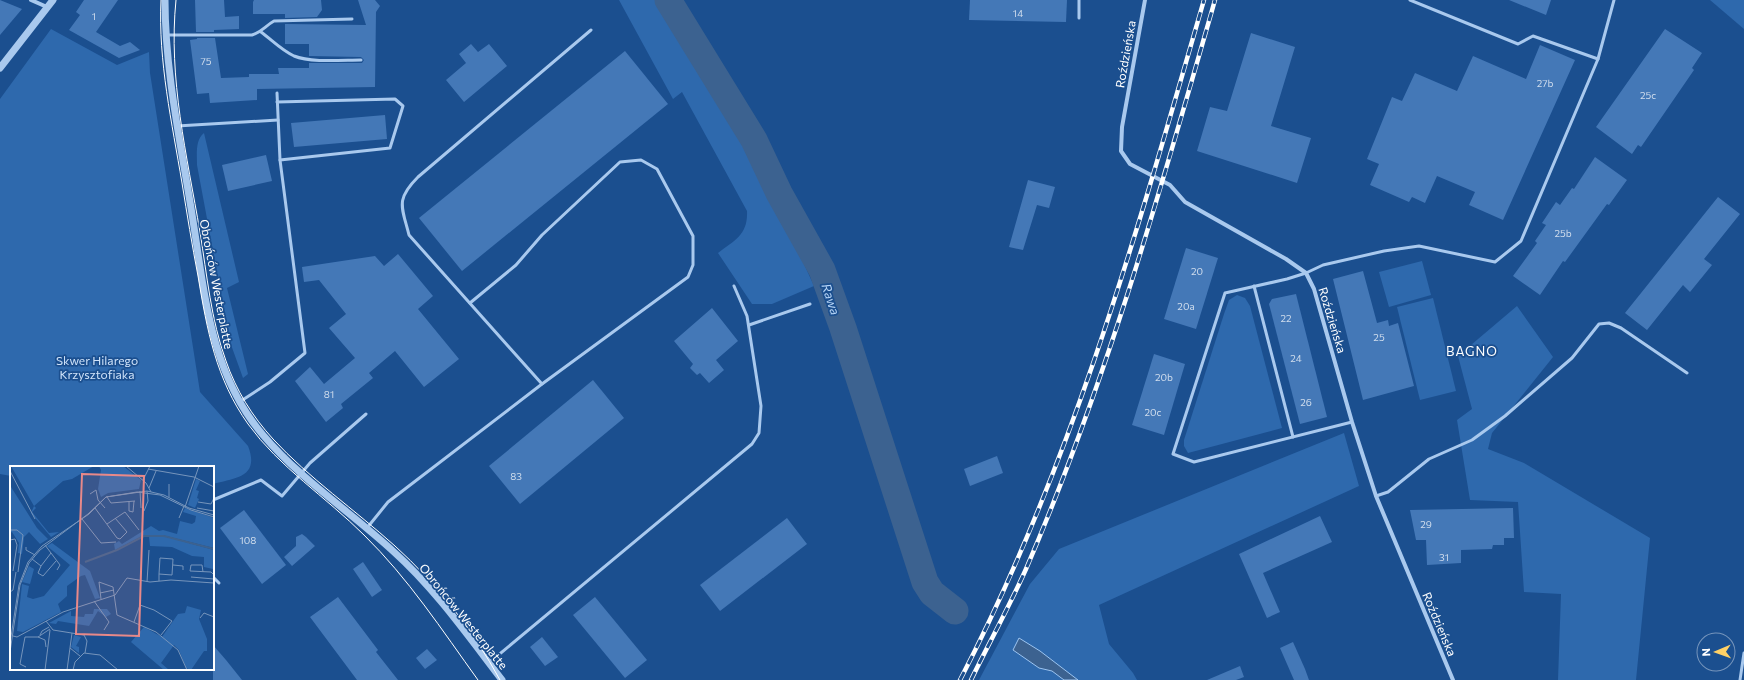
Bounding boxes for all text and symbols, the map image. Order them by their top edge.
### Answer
house number: 14 [1013,7,1023,19]
house number: 1 [92,10,96,22]
street label: Roździeńska [1112,19,1138,89]
house number: 75 [201,55,212,67]
house number: 27b [1537,77,1553,89]
house number: 25c [1640,89,1656,101]
street label: Obrońców Westerplatte [198,218,236,350]
house number: 25b [1554,227,1572,239]
house number: 20 [1191,265,1203,277]
water label: Rawa [818,281,844,317]
street label: Roździeńska [1316,285,1350,355]
house number: 20a [1177,300,1195,312]
house number: 22 [1280,312,1292,324]
house number: 25 [1373,331,1385,343]
district label: BAGNO [1446,343,1498,359]
house number: 24 [1290,352,1302,364]
park label: Skwer Hilarego Krzysztofiaka [56,353,138,381]
house number: 20b [1155,371,1173,383]
house number: 81 [324,388,334,400]
house number: 26 [1300,396,1312,408]
house number: 20c [1145,406,1162,418]
inset map [10,466,214,670]
house number: 83 [510,470,522,482]
house number: 29 [1420,518,1432,530]
house number: 108 [240,534,256,546]
house number: 31 [1439,551,1449,563]
street label: Obrońców Westerplatte [417,560,511,672]
street label: Roździeńska [1420,590,1460,658]
north arrow [1696,632,1736,672]
text: N [1699,648,1712,657]

